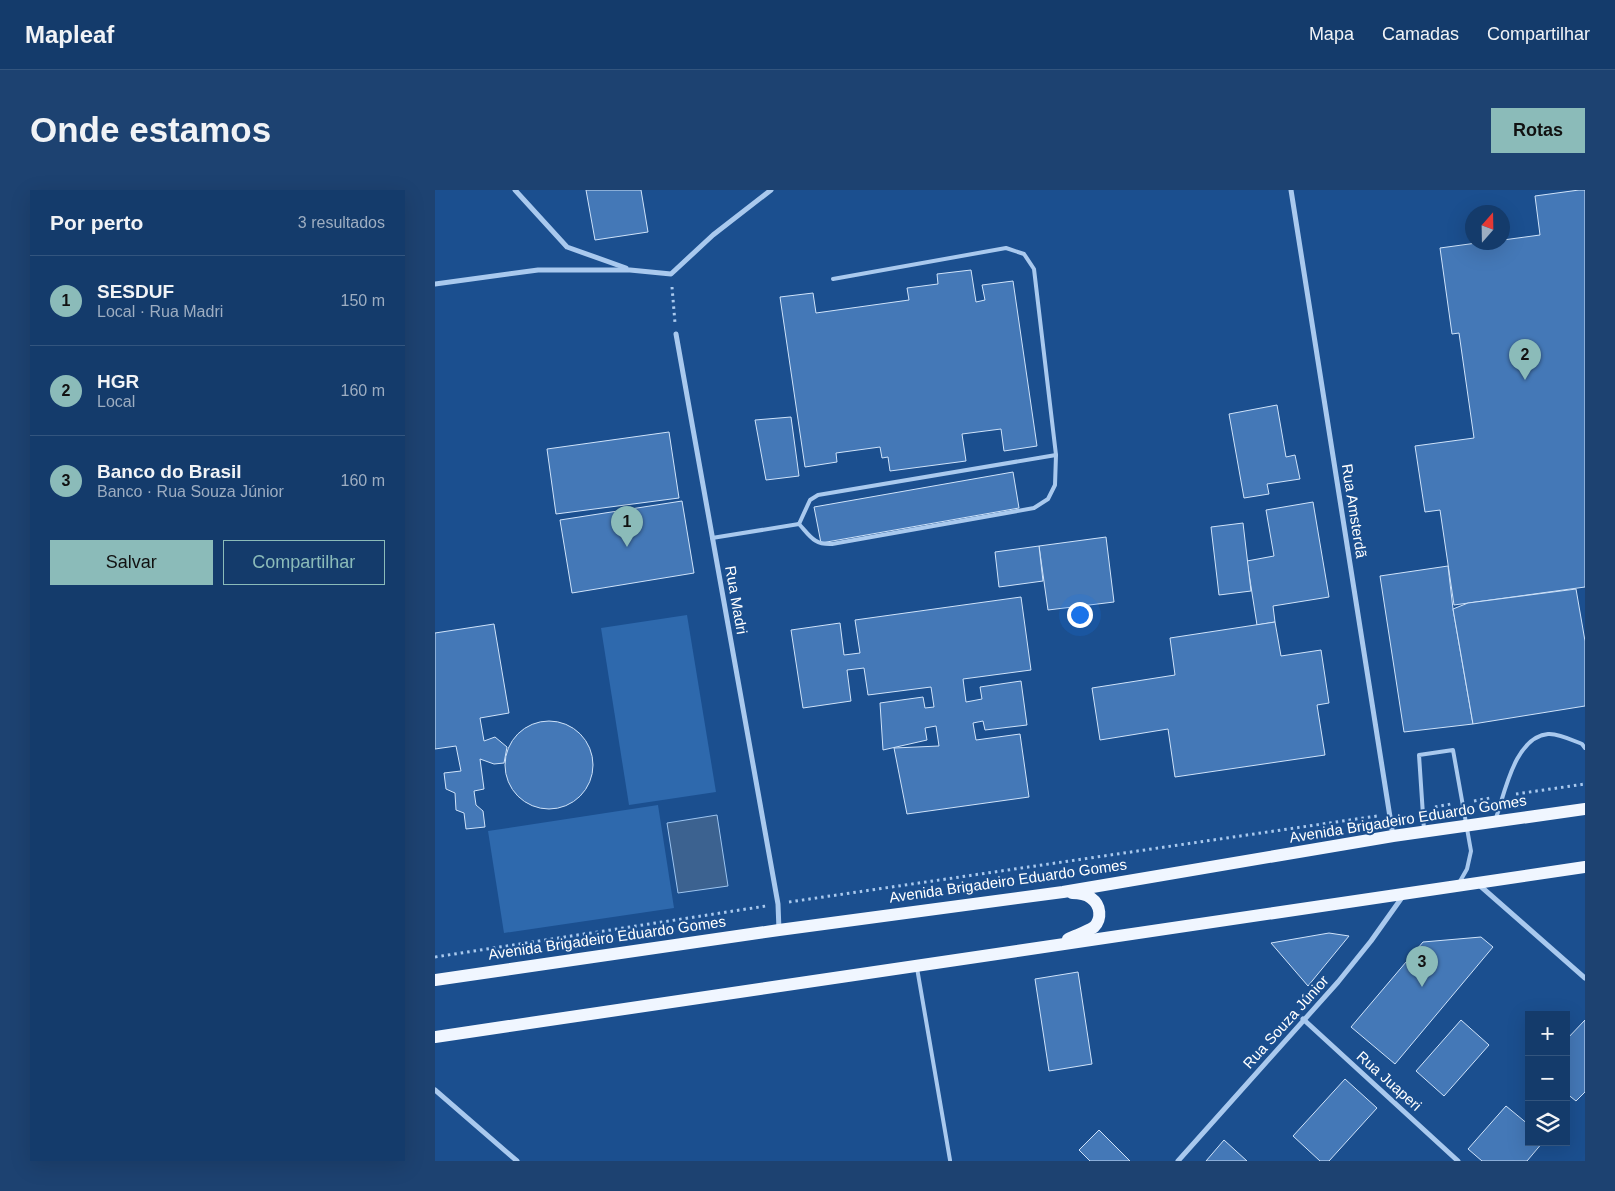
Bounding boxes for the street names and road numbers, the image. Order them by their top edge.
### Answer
street label: Rua Amsterdã [1339,463,1370,560]
street label: Rua Madri [722,564,751,635]
street label: Avenida Brigadeiro Eduardo Gomes [1288,791,1528,846]
street label: Avenida Brigadeiro Eduardo Gomes [888,855,1128,906]
street label: Avenida Brigadeiro Eduardo Gomes [487,912,727,963]
street label: Rua Souza Júnior [1239,972,1332,1072]
street label: Rua Juaperi [1354,1047,1425,1114]

